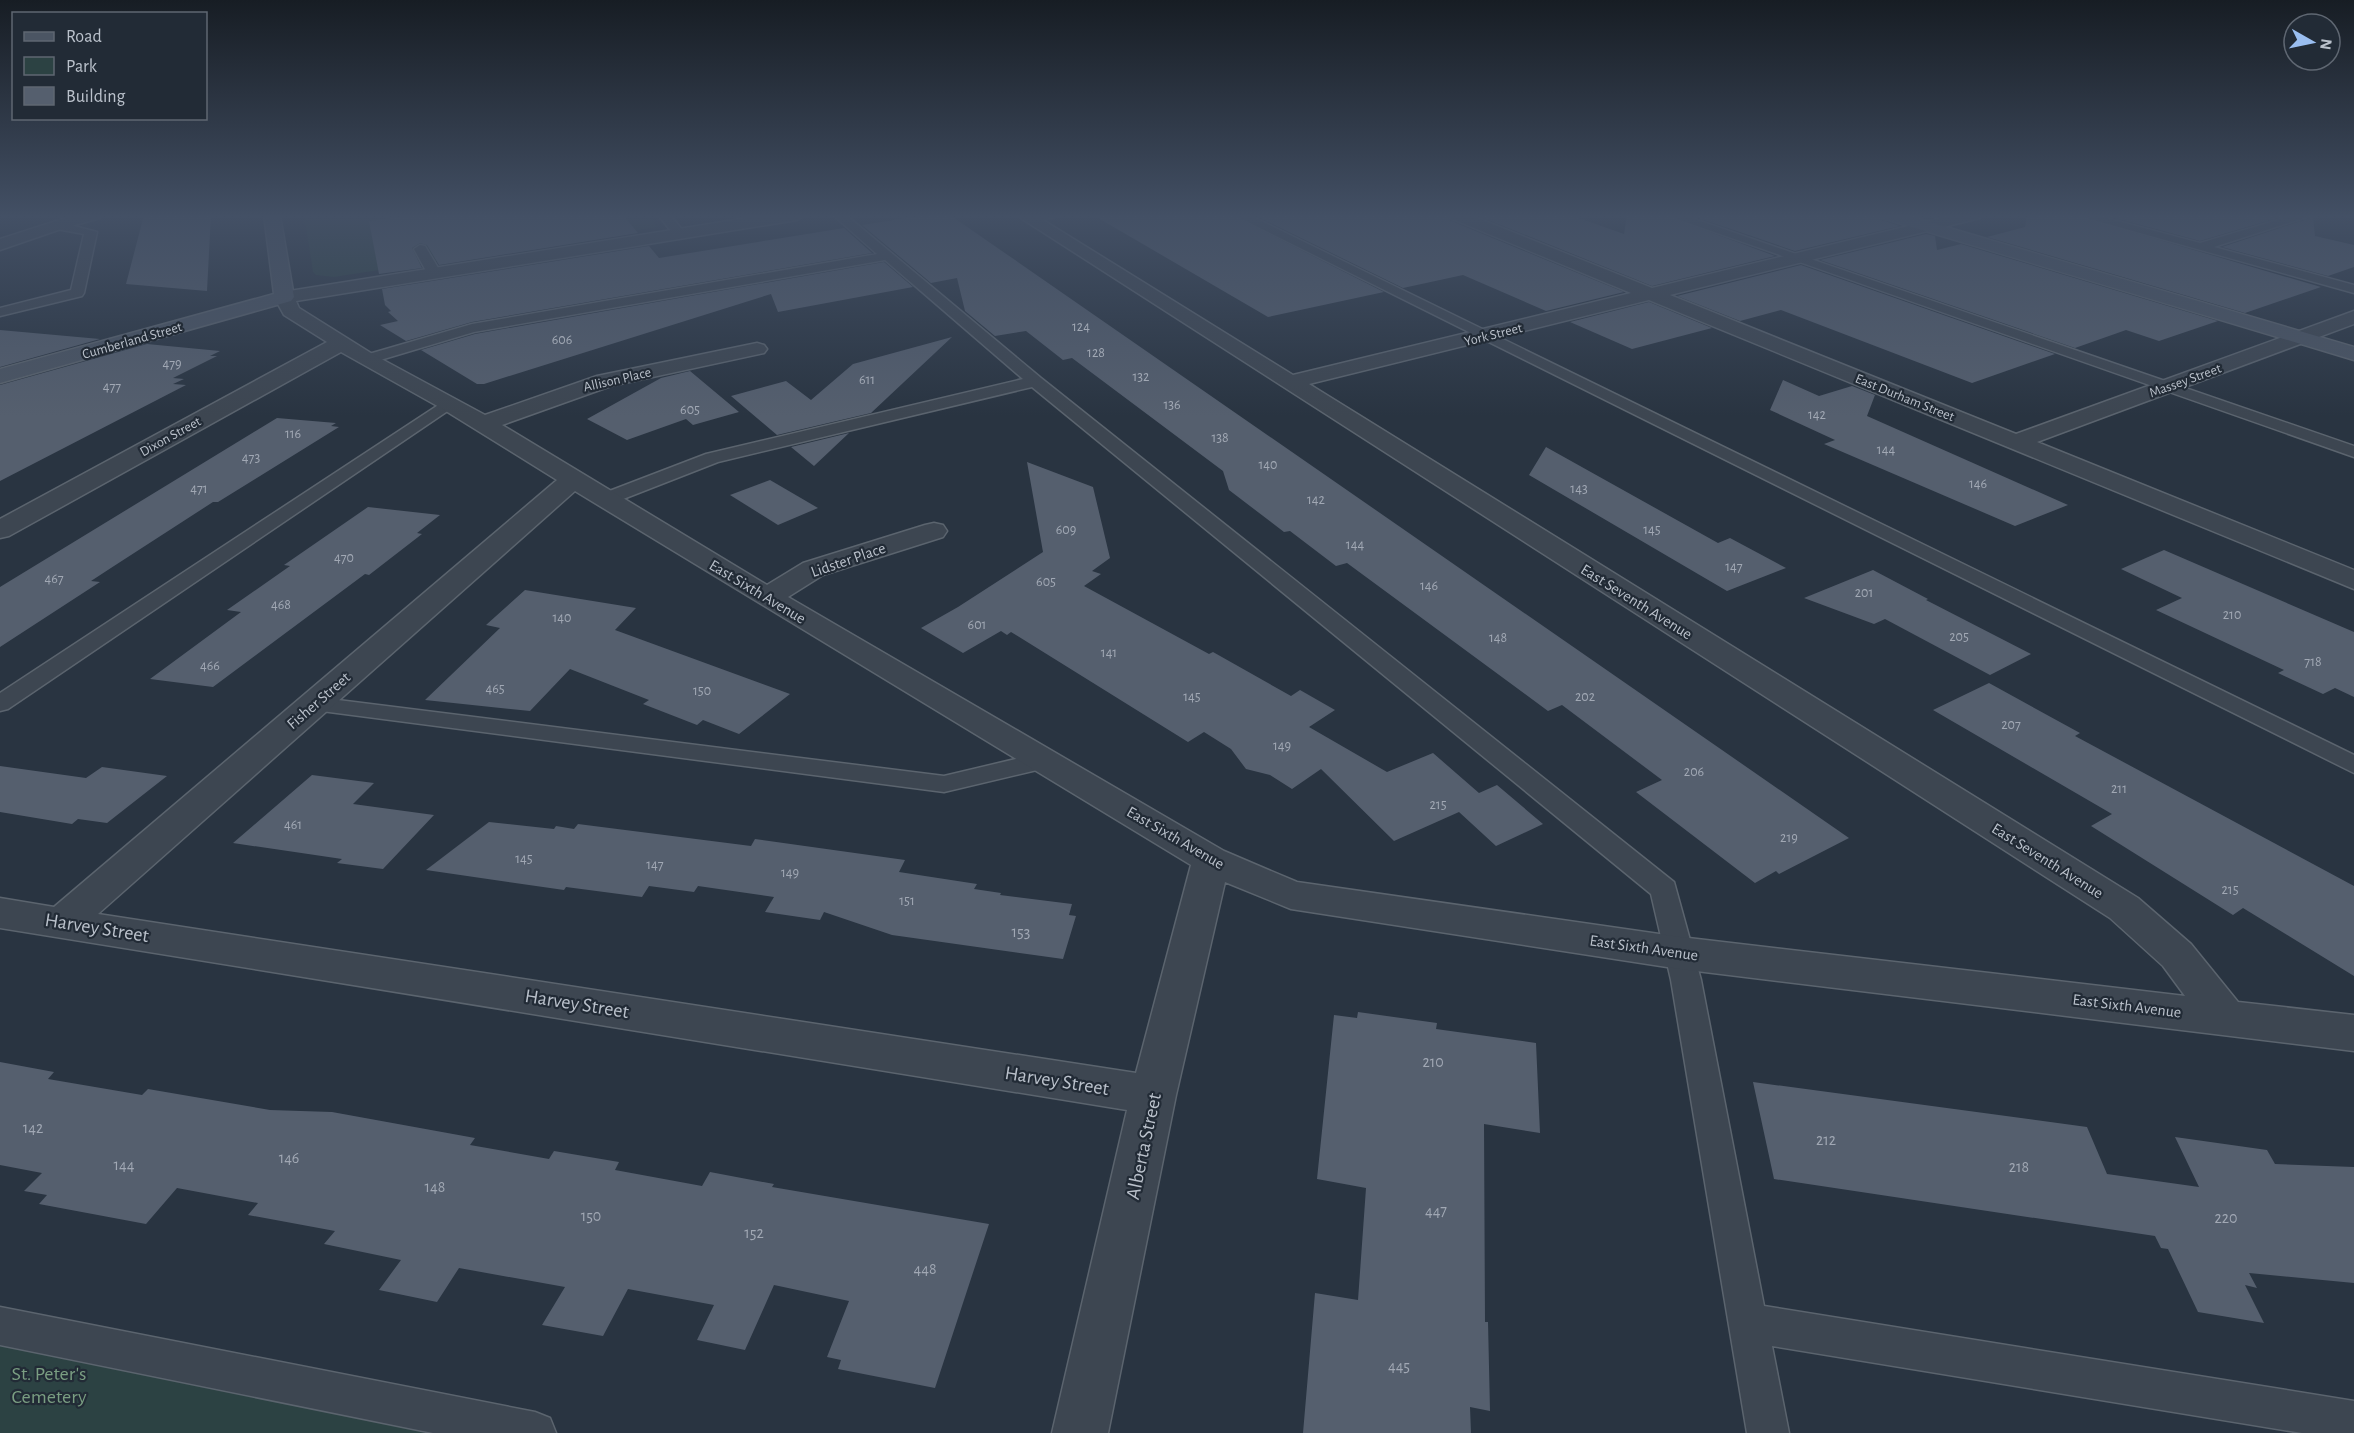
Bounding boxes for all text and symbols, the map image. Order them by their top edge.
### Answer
legend [12,12,207,120]
north arrow [2282,12,2342,72]
text: Road [66,28,102,46]
text: N [2317,37,2335,51]
text: Park [66,58,98,76]
text: Building [66,88,126,106]
street label: Cumberland Street [81,320,184,362]
house number: 124 [1072,320,1090,334]
street label: York Street [1463,321,1524,349]
house number: 606 [552,333,572,347]
house number: 128 [1087,346,1105,360]
house number: 479 [162,357,182,371]
street label: Massey Street [2148,361,2224,400]
street label: Allison Place [582,365,652,395]
house number: 132 [1133,370,1149,384]
street label: East Durham Street [1853,372,1957,424]
house number: 611 [859,373,875,387]
house number: 477 [103,380,121,394]
house number: 136 [1163,398,1181,412]
house number: 605 [680,403,700,417]
house number: 142 [1808,408,1826,422]
street label: Dixon Street [138,414,204,459]
house number: 116 [285,427,301,441]
house number: 138 [1211,431,1229,445]
house number: 144 [1877,443,1895,457]
house number: 473 [242,451,260,465]
house number: 140 [1259,458,1277,472]
house number: 146 [1969,477,1987,491]
house number: 471 [190,482,208,496]
house number: 143 [1570,482,1588,496]
house number: 142 [1307,493,1325,507]
house number: 609 [1056,523,1076,537]
house number: 145 [1643,523,1661,537]
house number: 144 [1346,538,1364,552]
street label: Lidster Place [809,540,888,580]
house number: 470 [334,551,354,565]
street label: East Sixth Avenue [706,557,809,627]
house number: 147 [1725,560,1743,574]
street label: East Seventh Avenue [1578,561,1695,643]
house number: 467 [44,572,64,586]
house number: 605 [1036,575,1056,589]
house number: 146 [1420,579,1438,593]
house number: 201 [1855,586,1873,600]
house number: 468 [271,598,291,612]
house number: 210 [2223,608,2241,622]
house number: 140 [553,611,571,625]
house number: 601 [968,618,986,632]
house number: 205 [1949,630,1969,644]
house number: 148 [1489,631,1507,645]
house number: 141 [1101,646,1117,660]
house number: 718 [2304,655,2322,669]
house number: 466 [200,659,220,673]
street label: Fisher Street [284,669,353,732]
house number: 465 [485,682,505,696]
house number: 150 [693,684,711,698]
house number: 145 [1183,690,1201,704]
house number: 202 [1575,690,1595,704]
house number: 207 [2001,718,2021,732]
house number: 149 [1273,739,1291,753]
house number: 206 [1684,765,1704,779]
house number: 211 [2111,782,2127,796]
house number: 215 [1429,798,1447,812]
street label: East Sixth Avenue [1124,804,1227,872]
house number: 461 [284,818,302,832]
street label: East Seventh Avenue [1989,820,2106,902]
house number: 219 [1780,831,1798,845]
house number: 145 [515,852,533,866]
house number: 147 [646,858,664,872]
house number: 149 [781,866,799,880]
house number: 215 [2221,883,2239,897]
house number: 151 [899,894,915,908]
street label: Harvey Street [43,910,151,946]
house number: 153 [1012,924,1030,940]
street label: East Sixth Avenue [1589,932,1699,964]
street label: Harvey Street [523,986,631,1022]
street label: East Sixth Avenue [2072,991,2182,1021]
house number: 210 [1422,1054,1444,1070]
street label: Harvey Street [1003,1063,1111,1099]
street label: Alberta Street [1123,1090,1165,1201]
house number: 142 [23,1120,43,1136]
house number: 212 [1816,1132,1836,1148]
house number: 146 [279,1150,299,1166]
house number: 144 [114,1157,135,1173]
house number: 218 [2009,1159,2029,1175]
house number: 148 [425,1179,445,1195]
house number: 447 [1425,1203,1447,1219]
house number: 150 [581,1208,601,1224]
house number: 220 [2214,1210,2238,1226]
house number: 152 [744,1225,764,1241]
house number: 448 [914,1261,936,1277]
house number: 445 [1388,1358,1410,1374]
park label: St. Peter's Cemetery [12,1364,87,1407]

